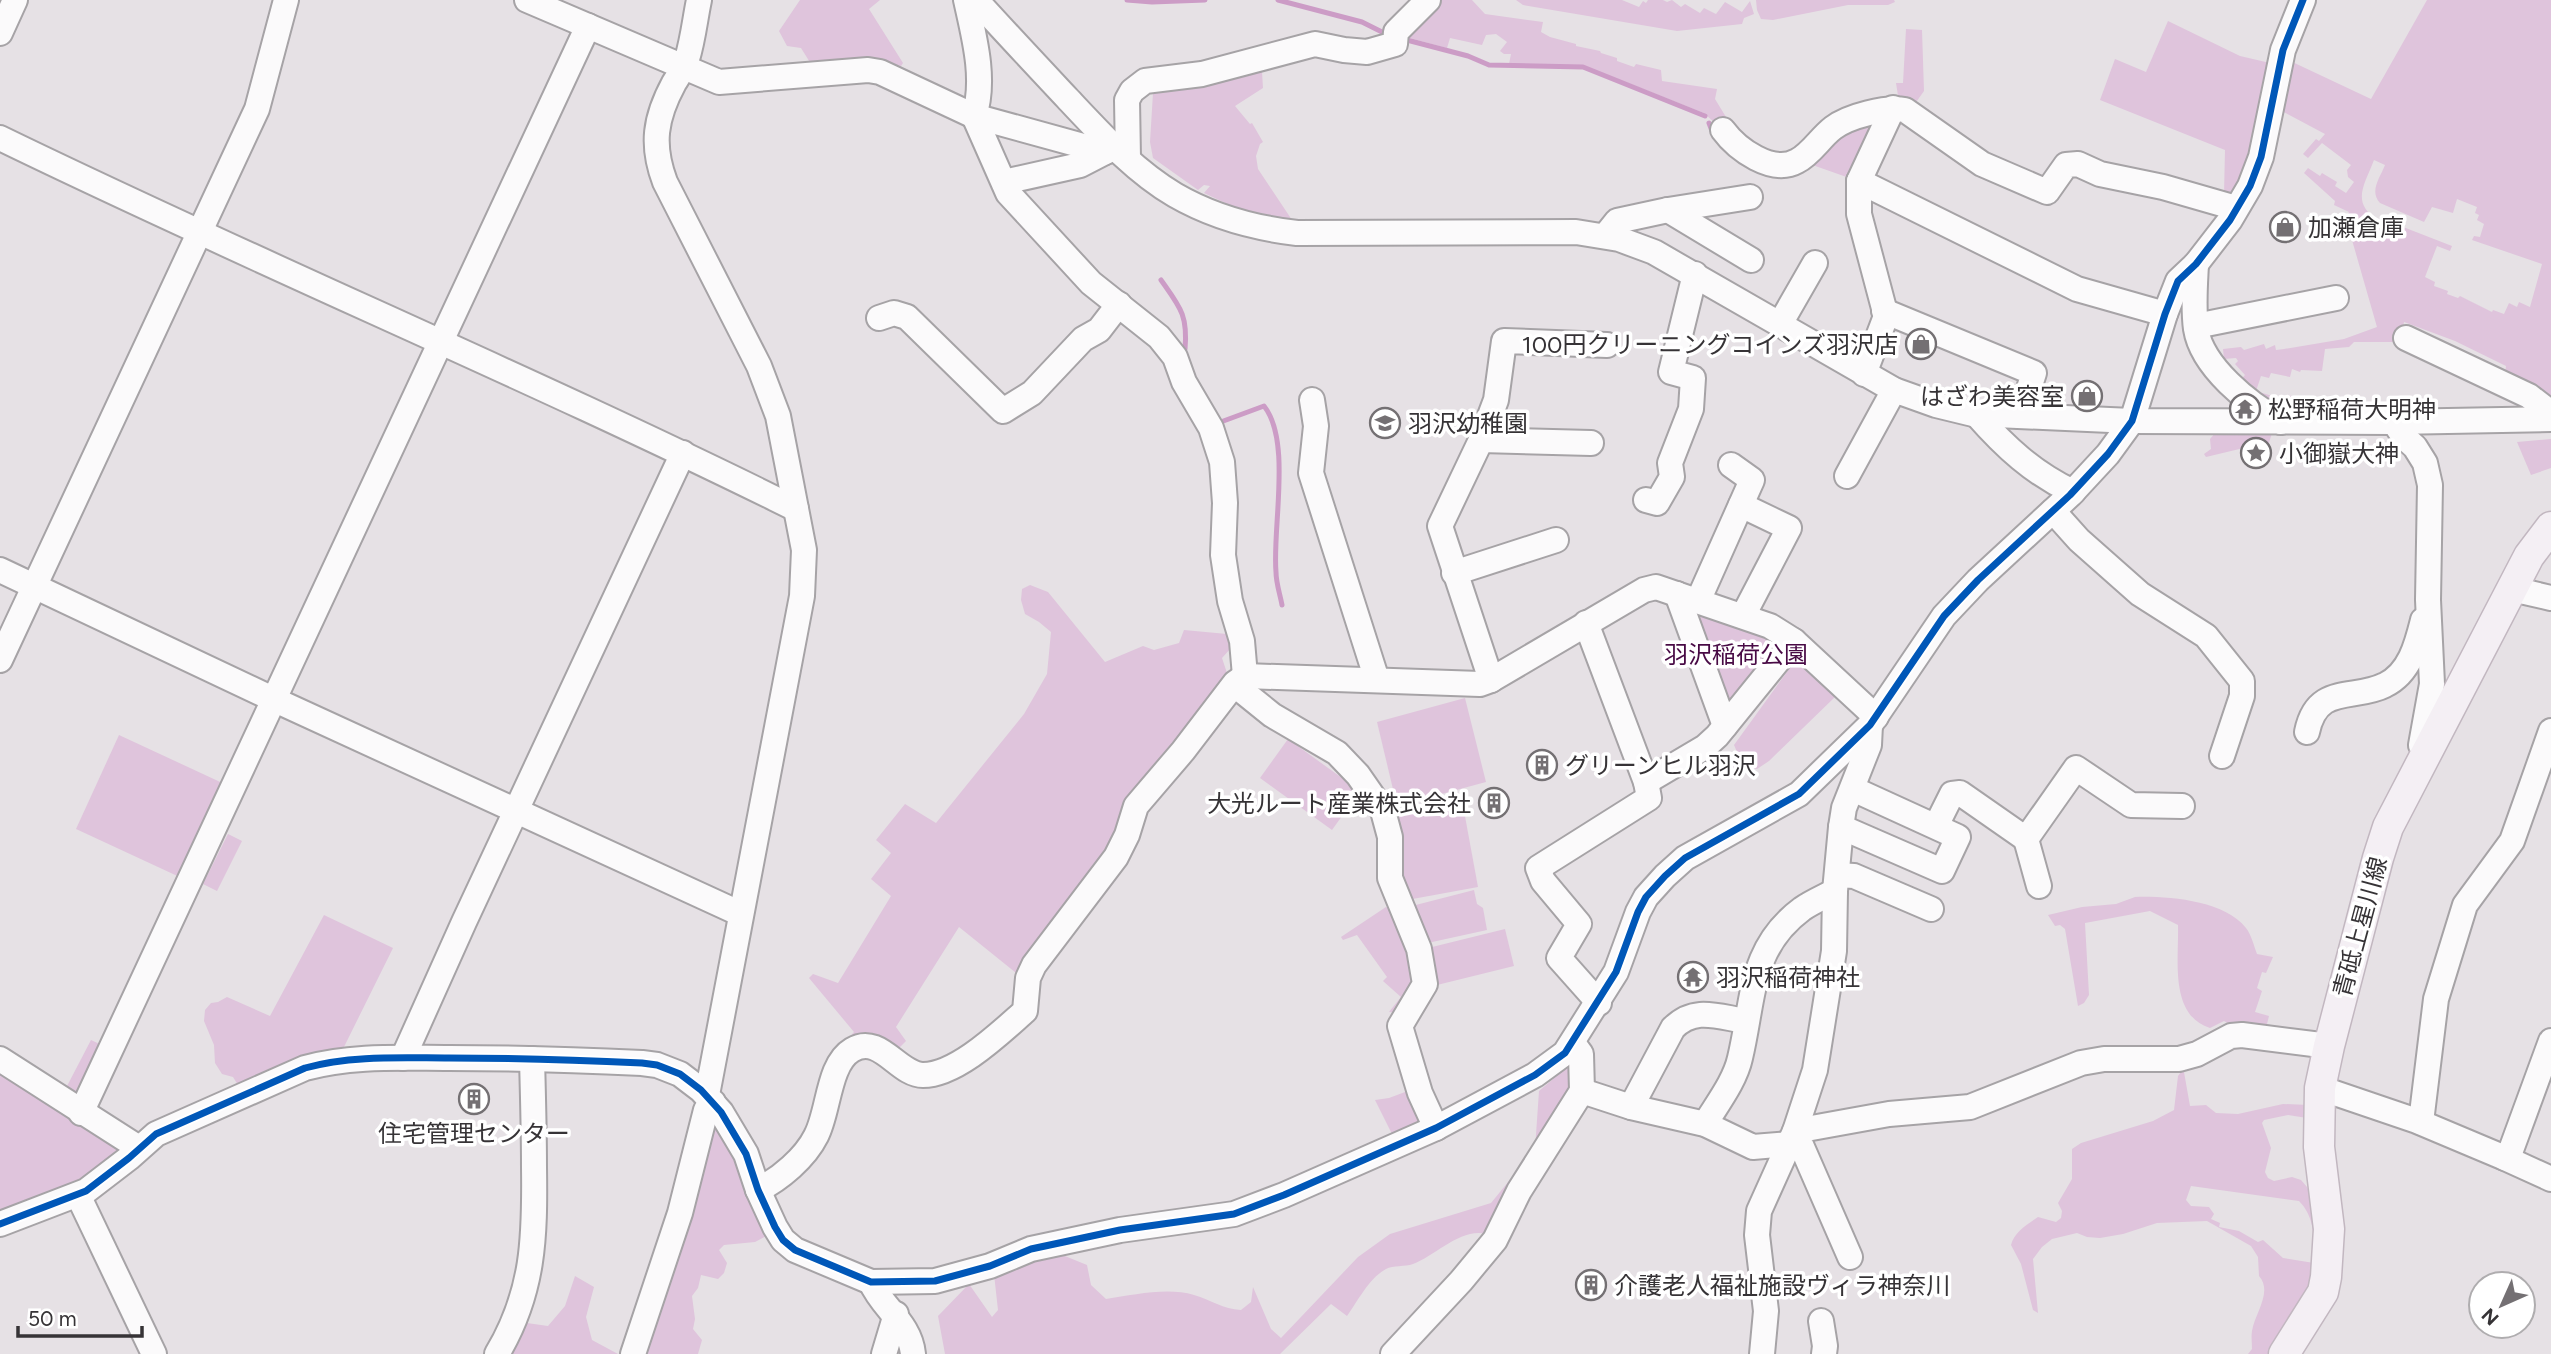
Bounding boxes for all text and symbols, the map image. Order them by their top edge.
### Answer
shop icon: 加瀬倉庫 [2268,210,2302,244]
place label: 加瀬倉庫 [2308,213,2404,242]
shop icon: 100円クリーニングコインズ羽沢店 [1904,327,1938,361]
place label: 100円クリーニングコインズ羽沢店 [1522,330,1898,359]
shop icon: はざわ美容室 [2070,379,2104,413]
place label: はざわ美容室 [1920,382,2064,411]
temple icon: 松野稲荷大明神 [2228,392,2262,426]
place label: 松野稲荷大明神 [2268,395,2436,424]
school or university icon: 羽沢幼稚園 [1368,406,1402,440]
place label: 羽沢幼稚園 [1408,409,1528,438]
place icon: 小御嶽大神 [2239,436,2273,470]
place label: 小御嶽大神 [2279,439,2399,468]
park label: 羽沢稲荷公園 [1664,640,1808,669]
building icon: グリーンヒル羽沢 [1525,748,1559,782]
place label: グリーンヒル羽沢 [1565,751,1756,780]
building icon: 大光ルート産業株式会社 [1477,786,1511,820]
place label: 大光ルート産業株式会社 [1207,789,1471,818]
street label: 青砥上星川線 [2327,854,2393,1000]
temple icon: 羽沢稲荷神社 [1676,960,1710,994]
place label: 羽沢稲荷神社 [1716,963,1860,992]
building icon: 住宅管理センター [457,1082,491,1116]
place label: 住宅管理センター [378,1119,570,1148]
building icon: 介護老人福祉施設ヴィラ神奈川 [1574,1268,1608,1302]
north arrow [2467,1270,2537,1340]
place label: 介護老人福祉施設ヴィラ神奈川 [1614,1271,1950,1300]
scale bar [18,1294,142,1338]
text: N [2477,1303,2504,1330]
text: 50 m [28,1306,77,1331]

